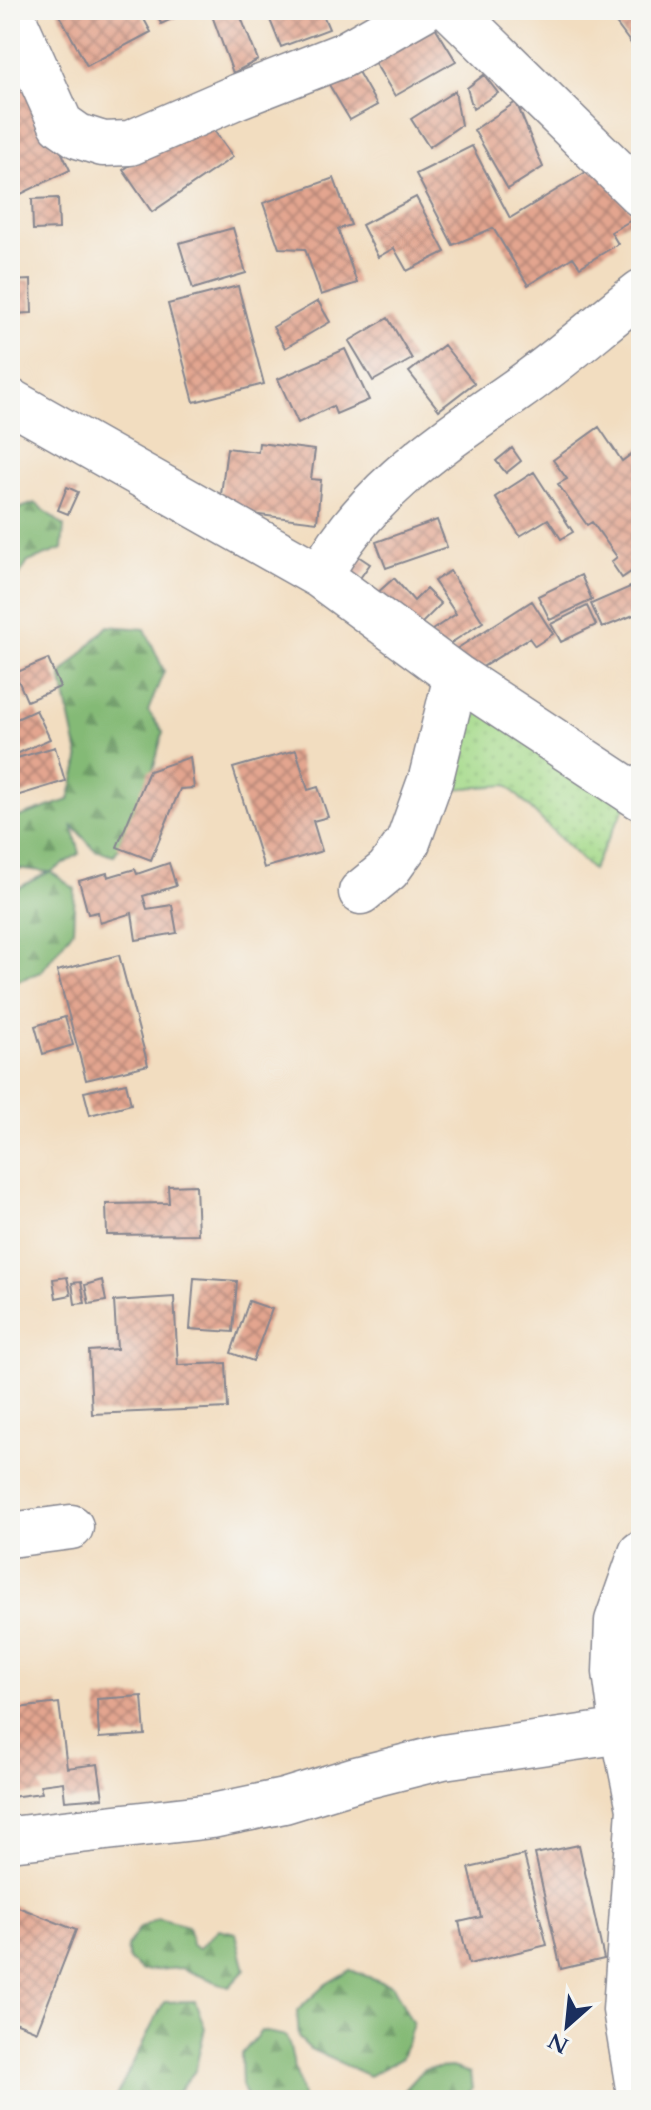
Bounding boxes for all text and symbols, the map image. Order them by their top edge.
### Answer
north arrow [527,1986,607,2066]
text: N [543,2025,574,2061]

